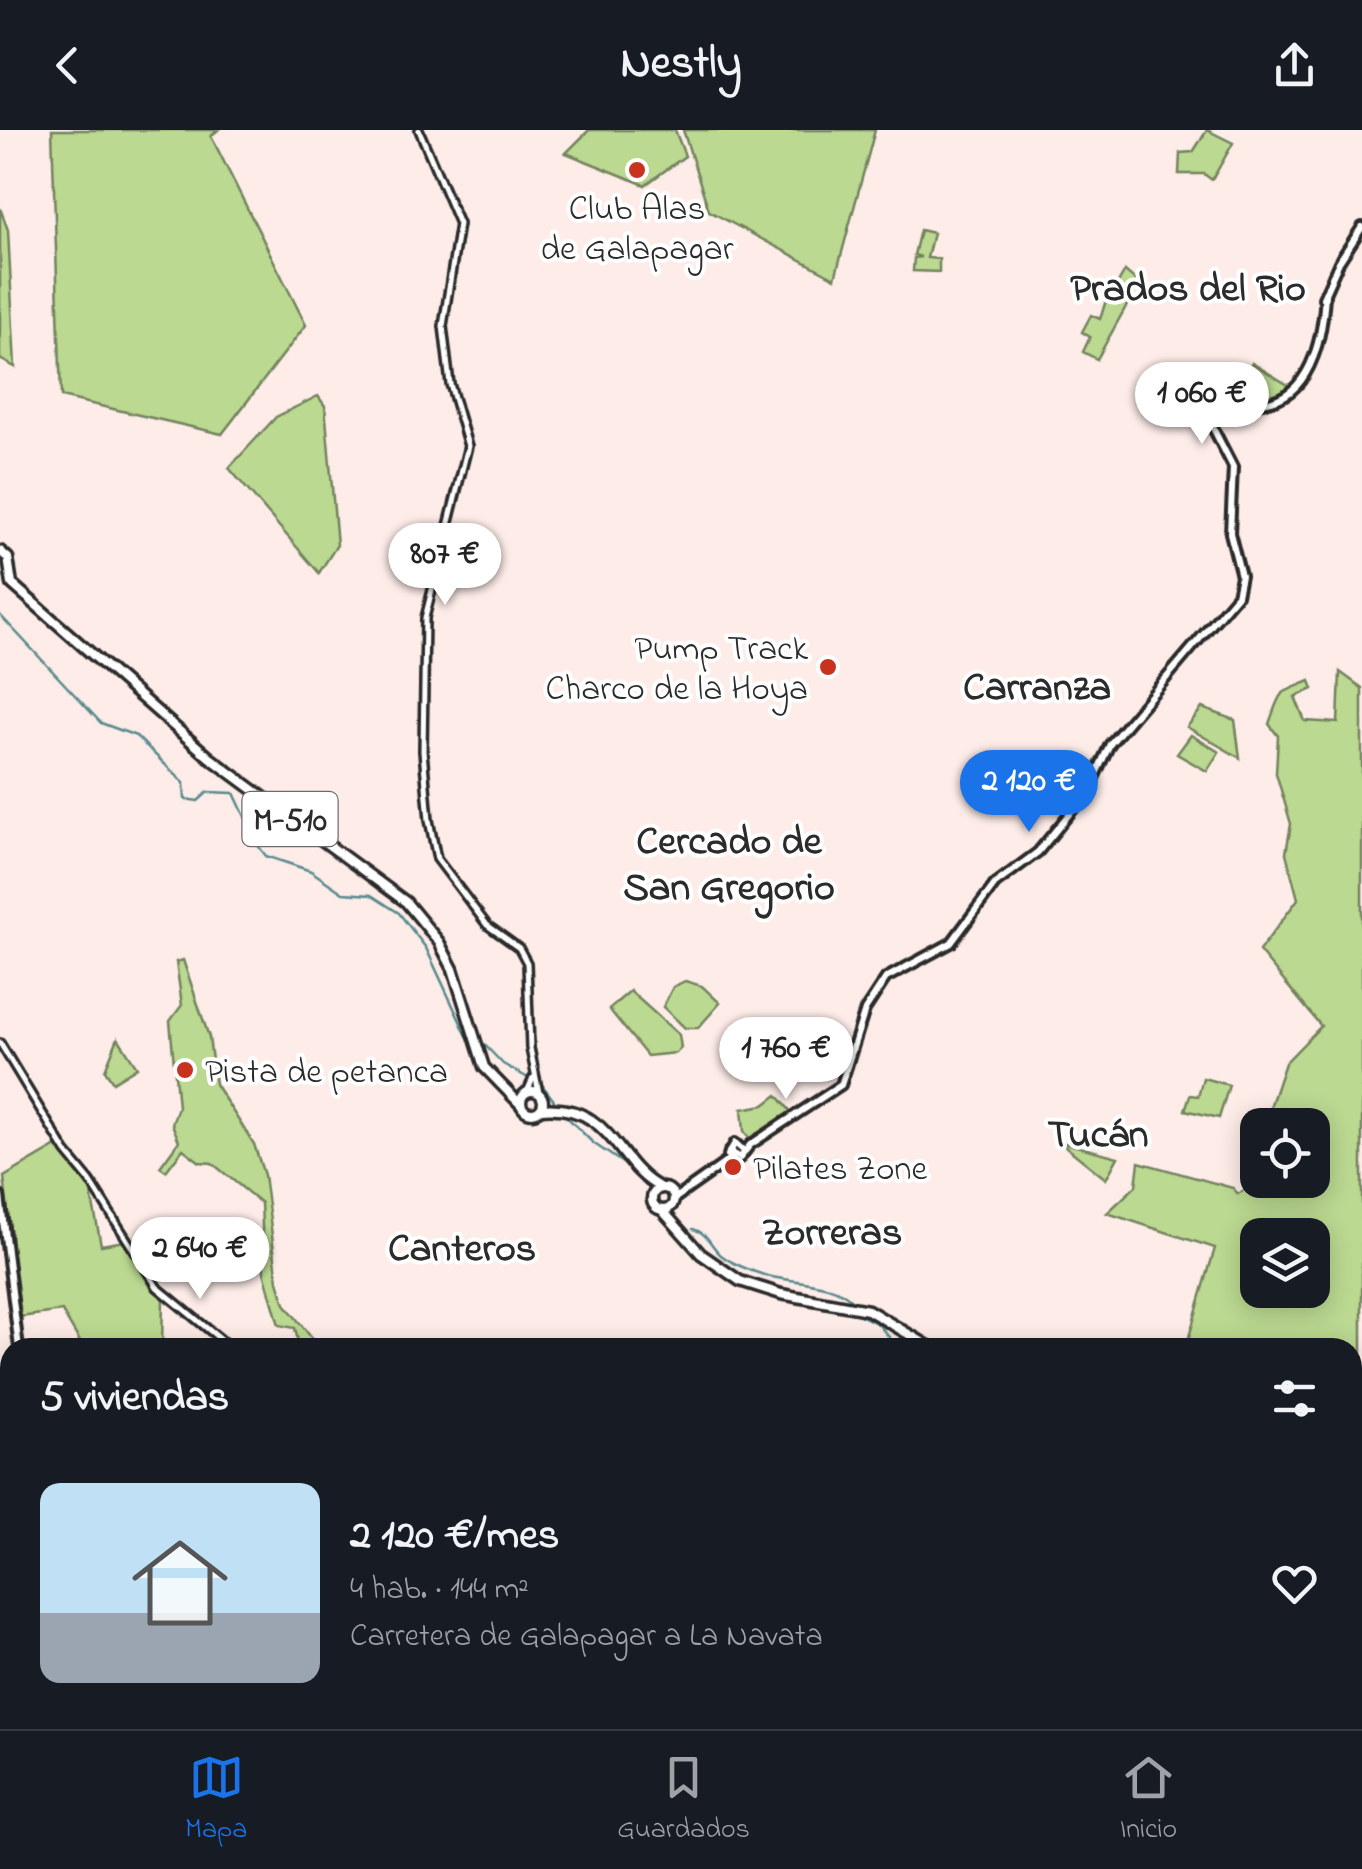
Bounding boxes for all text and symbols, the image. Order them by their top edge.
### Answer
text: Nestly [620,32,742,98]
icon: back [40,38,95,93]
icon: share [1267,38,1322,93]
marker: Club Alas de Galapagar [626,159,648,181]
place label: Club Alas de Galapagar [540,185,734,276]
district label: Prados del Rio [1070,261,1306,320]
pin: 1 060 € [1110,362,1294,447]
text: 1 060 € [1157,371,1247,418]
pin: 807 € [375,523,515,608]
text: 807 € [410,532,480,579]
place label: Pump Track Charco de la Hoya [545,625,809,716]
marker: Pump Track Charco de la Hoya [817,656,839,678]
district label: Carranza [963,660,1111,719]
pin: 2 120 € [937,750,1121,835]
text: 2 120 € [982,759,1076,806]
road number: M-510 [242,792,338,846]
district label: Cercado de San Gregorio [623,814,835,919]
pin: 1 760 € [694,1017,878,1102]
text: 1 760 € [741,1026,831,1073]
place label: Pista de petanca [205,1048,448,1099]
marker: Pista de petanca [174,1059,196,1081]
district label: Tucán [1048,1107,1149,1166]
map controls [1240,1108,1330,1308]
button: locate [1240,1108,1330,1198]
place label: Pilates Zone [753,1145,928,1196]
marker: Pilates Zone [722,1156,744,1178]
district label: Zorreras [762,1205,902,1264]
pin: 2 640 € [108,1217,292,1302]
button: layers [1240,1218,1330,1308]
district label: Canteros [388,1221,536,1280]
text: 2 640 € [152,1226,248,1273]
text: 5 viviendas [40,1368,229,1429]
icon: filters [1267,1371,1322,1426]
text: 2 120 €/mes [350,1506,559,1567]
icon: home [120,1523,240,1643]
icon: heart [1267,1556,1322,1611]
text: 4 hab. · 144 m² [350,1567,529,1614]
text: Carretera de Galapagar a La Navata [350,1614,823,1661]
tab: Mapa [185,1750,247,1851]
tab: Guardados [617,1750,750,1851]
tab: Inicio [1120,1750,1177,1851]

